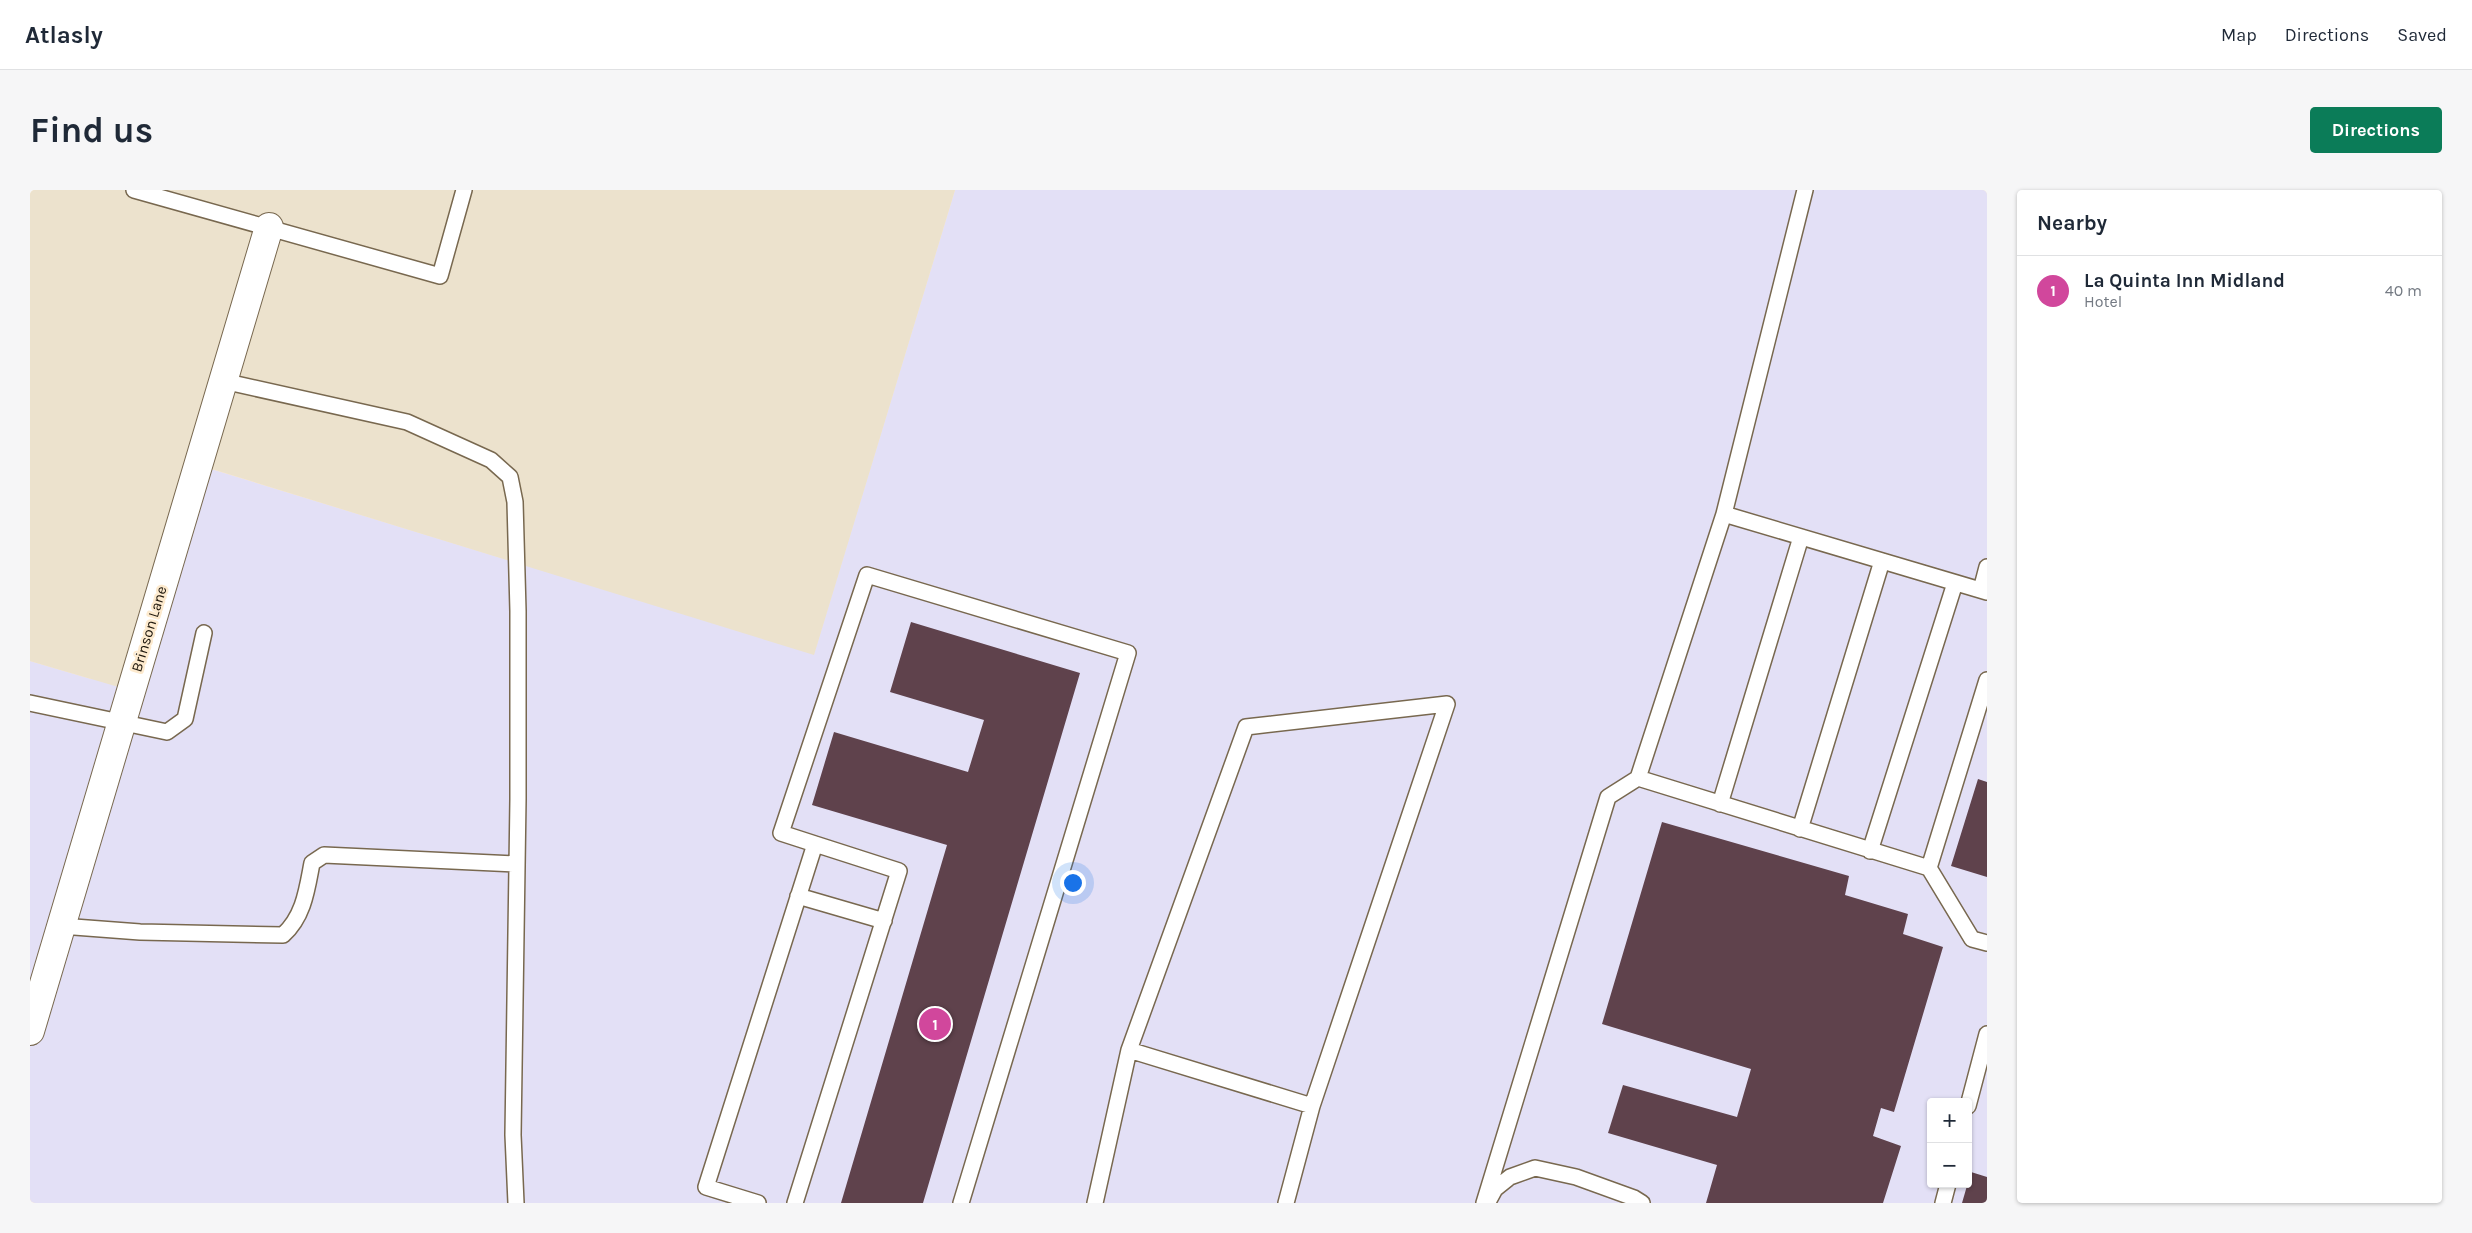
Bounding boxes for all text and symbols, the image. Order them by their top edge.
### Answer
text: Atlasly [25,21,103,49]
text: Map [2221,24,2257,46]
text: Directions [2285,24,2369,46]
text: Saved [2397,24,2447,46]
button: Directions [2310,107,2442,153]
text: Find us [30,110,153,151]
text: Nearby [2037,211,2107,235]
text: La Quinta Inn Midland [2084,270,2285,292]
text: 1 [2050,281,2056,300]
text: 40 m [2385,281,2422,300]
text: Hotel [2084,292,2122,311]
street label: Brinson Lane [127,584,171,674]
your location [1060,870,1086,896]
pin: 1 [919,1005,951,1043]
map controls [1927,1098,1972,1188]
button: + [1927,1098,1972,1143]
button: − [1927,1143,1972,1188]

